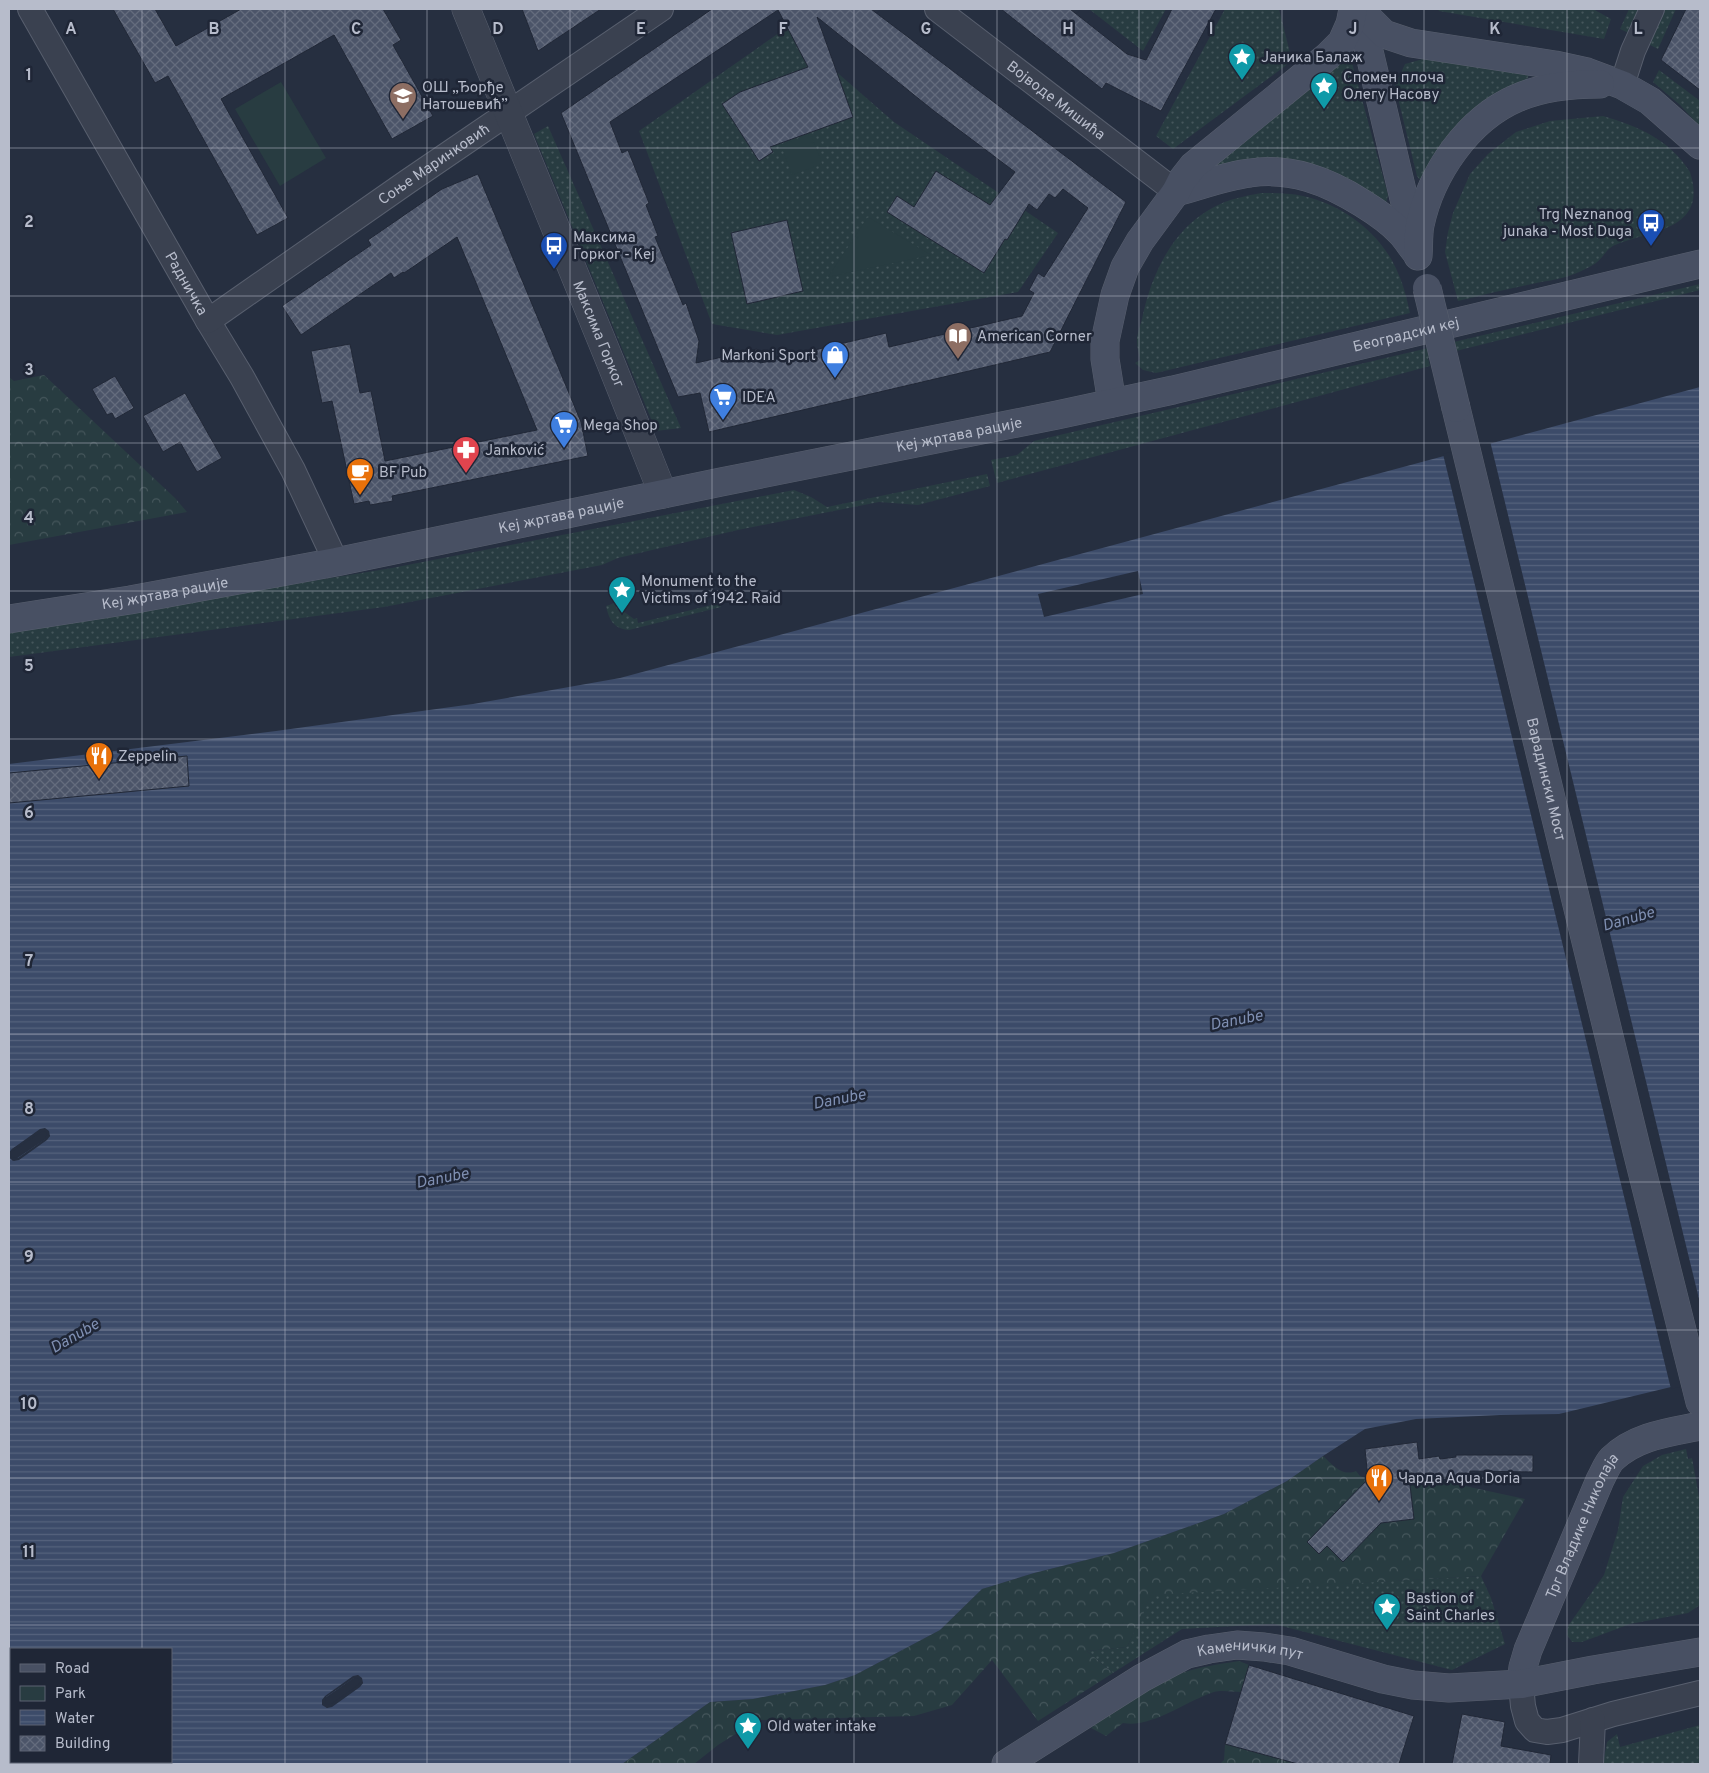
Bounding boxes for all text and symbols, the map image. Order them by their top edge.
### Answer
text: A [65,20,77,40]
text: B [208,20,220,40]
text: C [351,20,361,40]
text: D [492,20,504,40]
text: E [636,20,646,40]
text: F [778,20,788,40]
text: G [921,20,931,40]
text: H [1062,20,1074,40]
text: I [1209,20,1213,40]
text: J [1349,20,1357,40]
text: K [1489,20,1501,40]
text: L [1633,20,1643,40]
place icon: Јаника Балаж [1227,42,1257,81]
place label: Јаника Балаж [1261,49,1363,68]
street label: Војводе Мишића [1002,58,1108,145]
text: 1 [26,66,32,86]
place label: Спомен плоча Олегу Насову [1343,69,1444,105]
place icon: Спомен плоча Олегу Насову [1309,71,1339,110]
place label: ОШ „Ђорђе Натошевић” [422,79,508,115]
school or university icon: ОШ „Ђорђе Натошевић” [388,81,418,120]
street label: Соње Маринковић [375,120,494,210]
place label: Trg Neznanog junaka - Most Duga [1502,206,1632,242]
bus stop icon: Trg Neznanog junaka - Most Duga [1636,208,1666,247]
text: 2 [24,213,34,233]
place label: Максима Горког - Кеј [573,229,655,265]
bus stop icon: Максима Горког - Кеј [539,231,569,270]
street label: Радничка [160,249,211,319]
street label: Максима Горког [567,278,628,391]
street label: Београдски кеј [1351,314,1461,358]
library icon: American Corner [943,321,973,360]
place label: American Corner [977,328,1092,347]
shop icon: Markoni Sport [820,340,850,379]
place label: Markoni Sport [721,347,816,366]
text: 3 [24,361,34,381]
supermarket icon: IDEA [708,382,738,421]
place label: IDEA [742,389,776,408]
supermarket icon: Mega Shop [549,410,579,449]
street label: Кеј жртава рације [895,414,1024,458]
place label: Mega Shop [583,417,658,436]
pharmacy icon: Janković [451,435,481,474]
place label: Janković [485,442,545,461]
cafe icon: BF Pub [345,457,375,496]
place label: BF Pub [379,464,427,483]
street label: Кеј жртава рације [497,494,626,539]
text: 4 [24,509,34,529]
place label: Monument to the Victims of 1942. Raid [641,573,781,609]
street label: Кеј жртава рације [101,574,230,615]
place icon: Monument to the Victims of 1942. Raid [607,575,637,614]
text: 5 [24,657,34,677]
street label: Варадински Мост [1521,716,1569,843]
restaurant icon: Zeppelin [84,741,114,780]
place label: Zeppelin [118,748,177,767]
text: 6 [24,804,34,824]
water label: Danube [1600,903,1658,937]
text: 7 [25,952,33,972]
water label: Danube [1208,1006,1265,1036]
water label: Danube [811,1085,868,1115]
text: 8 [24,1100,34,1120]
water label: Danube [414,1164,471,1194]
text: 9 [24,1248,34,1268]
water label: Danube [47,1314,104,1359]
text: 10 [21,1395,37,1415]
street label: Трг Владике Николаја [1543,1450,1623,1602]
restaurant icon: Чарда Aqua Doria [1364,1463,1394,1502]
place label: Чарда Aqua Doria [1398,1470,1520,1489]
text: 11 [23,1543,35,1563]
place label: Bastion of Saint Charles [1406,1590,1495,1626]
place icon: Bastion of Saint Charles [1372,1592,1402,1631]
street label: Каменички пут [1195,1637,1306,1666]
legend [10,1648,172,1763]
text: Road [55,1660,90,1679]
text: Park [55,1685,86,1704]
text: Water [55,1710,95,1729]
place icon: Old water intake [733,1711,763,1750]
place label: Old water intake [767,1718,876,1737]
text: Building [55,1735,110,1754]

